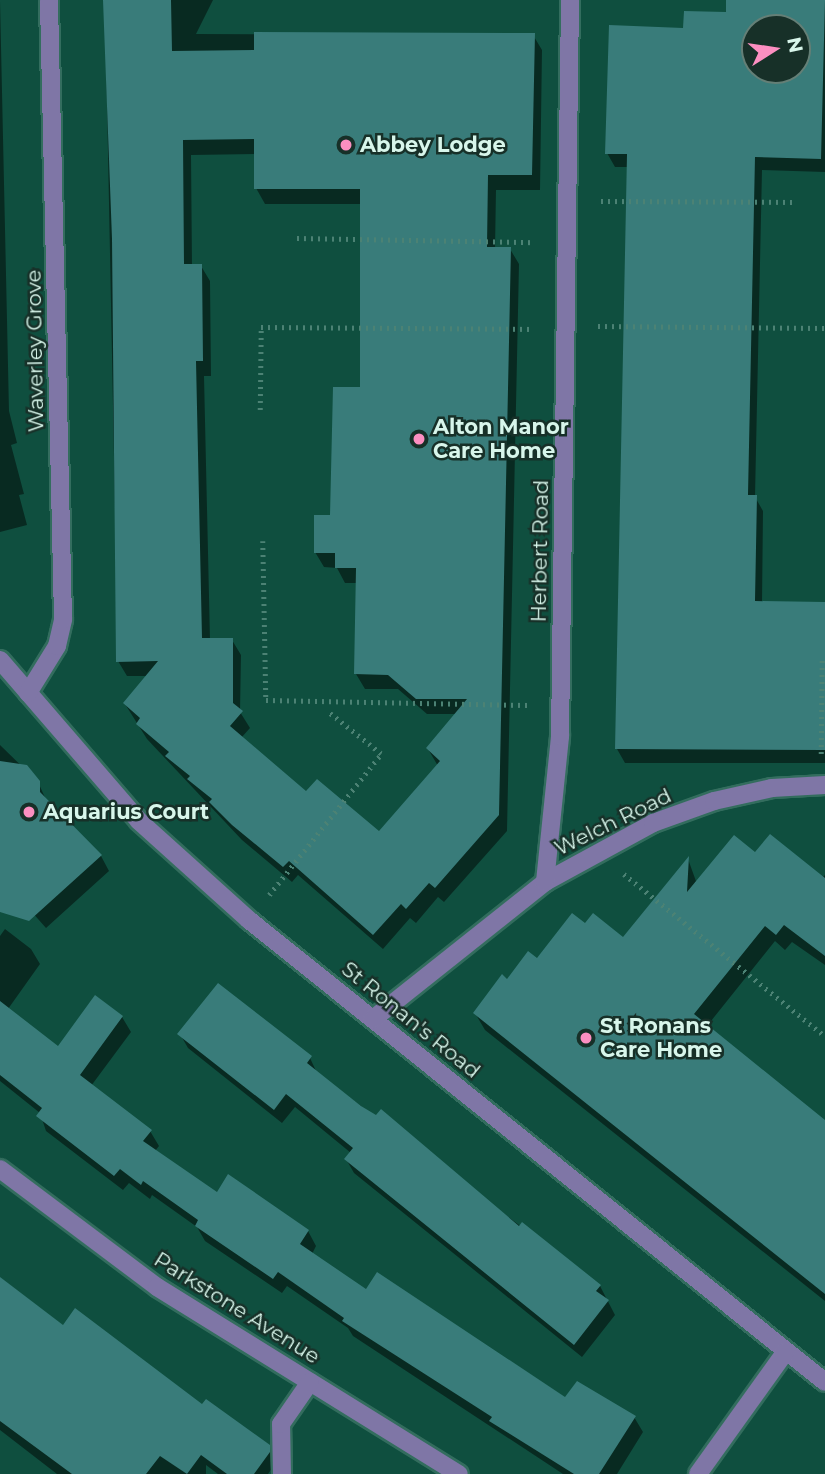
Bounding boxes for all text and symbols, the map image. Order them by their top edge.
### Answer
north arrow [741,14,811,84]
text: N [782,35,808,55]
place label: Abbey Lodge [360,132,506,158]
marker: Abbey Lodge [338,137,354,153]
street label: Waverley Grove [21,270,49,432]
place label: Alton Manor Care Home [433,414,569,464]
marker: Alton Manor Care Home [411,431,427,447]
street label: Herbert Road [526,479,554,623]
street label: Welch Road [551,783,675,861]
place label: Aquarius Court [43,799,209,825]
marker: Aquarius Court [21,804,37,820]
street label: St Ronan's Road [337,956,485,1084]
place label: St Ronans Care Home [600,1013,722,1063]
marker: St Ronans Care Home [578,1030,594,1046]
street label: Parkstone Avenue [149,1247,325,1369]

